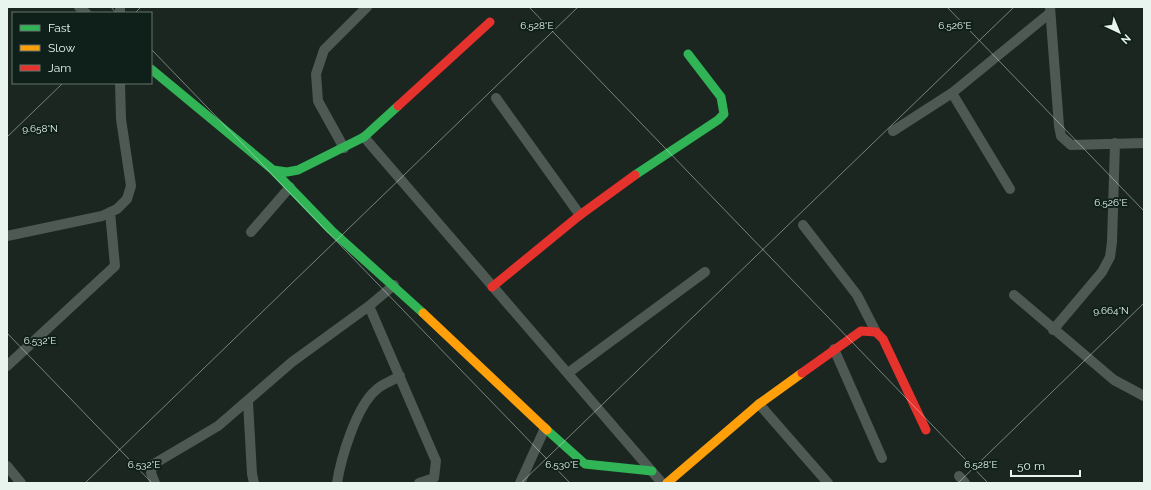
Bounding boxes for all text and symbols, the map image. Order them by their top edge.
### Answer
legend [12,12,152,84]
north arrow [1099,12,1139,52]
text: 6.528°E [520,20,554,31]
text: 6.526°E [938,20,972,31]
text: Fast [48,21,71,35]
text: N [1118,31,1133,46]
text: Slow [48,41,75,55]
text: Jam [48,61,71,75]
text: 9.658°N [22,123,58,134]
text: 6.526°E [1094,197,1128,208]
text: 9.664°N [1093,305,1129,316]
text: 6.532°E [24,335,56,346]
scale bar [1011,452,1080,478]
text: 6.532°E [128,459,160,470]
text: 6.530°E [545,459,579,470]
text: 6.528°E [964,459,998,470]
text: 50 m [1017,459,1045,473]

